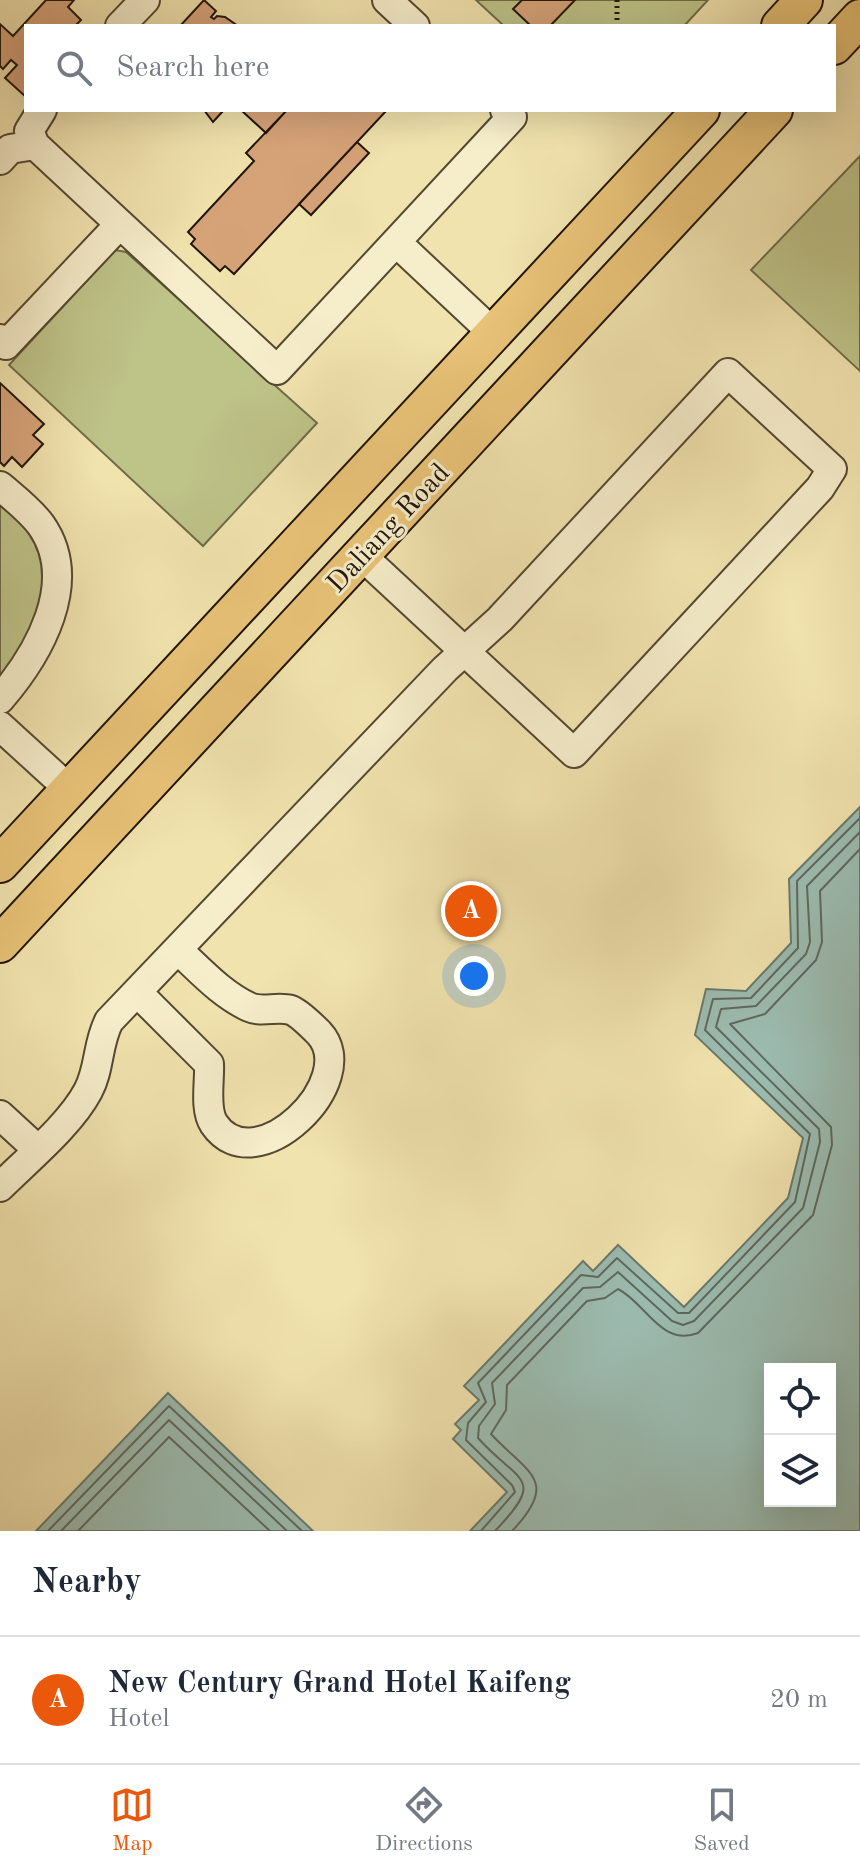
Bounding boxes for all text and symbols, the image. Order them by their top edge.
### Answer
search box [24,24,836,112]
icon: search [52,46,96,90]
text: Search here [116,53,270,83]
street label: Daliang Road [323,459,456,599]
pin: A [445,881,497,941]
your location [454,956,494,996]
map controls [764,1363,836,1507]
button: locate [764,1363,836,1435]
button: layers [764,1435,836,1507]
text: Nearby [32,1566,142,1600]
text: New Century Grand Hotel Kaifeng [108,1669,571,1699]
text: A [48,1687,68,1713]
text: 20 m [770,1687,828,1713]
text: Hotel [108,1706,169,1732]
tab: Map [110,1783,154,1858]
tab: Directions [375,1783,473,1858]
tab: Saved [694,1783,750,1858]

